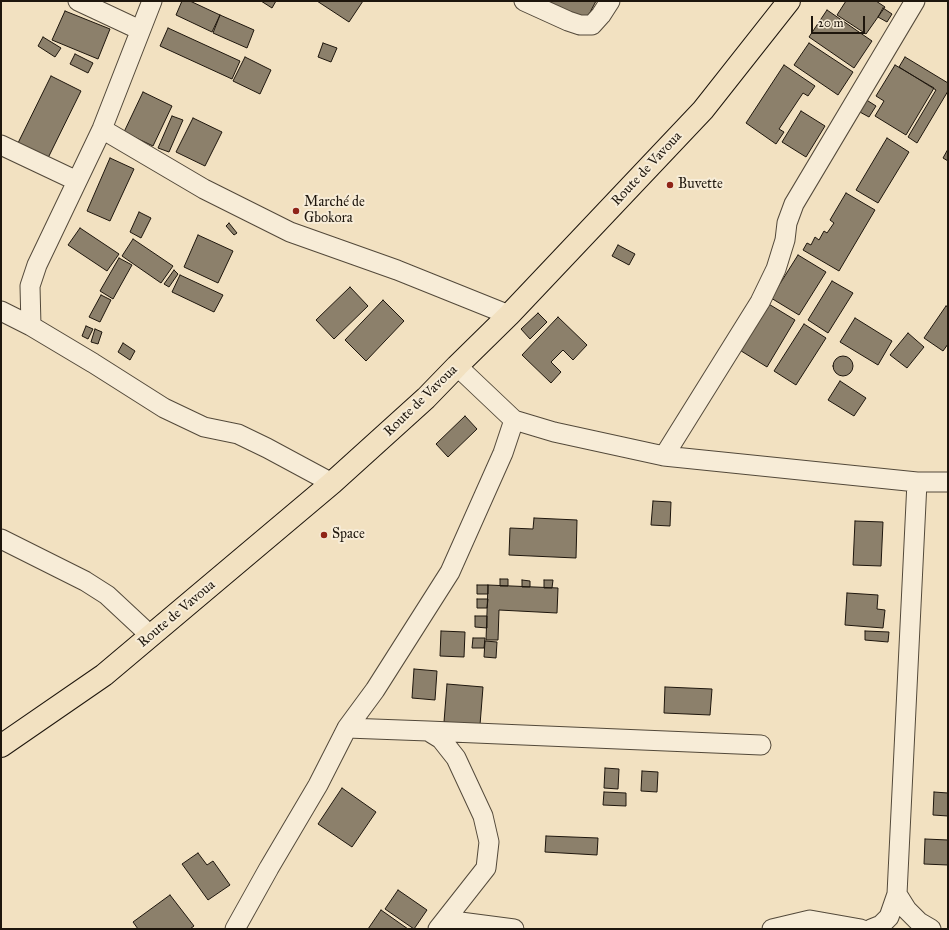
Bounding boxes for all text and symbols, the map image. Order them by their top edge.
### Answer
scale bar [813,8,867,34]
text: 20 m [818,16,844,30]
street label: Route de Vavoua [608,128,686,210]
place label: Buvette [678,177,723,193]
marker: Buvette [665,180,675,190]
place label: Marché de Gbokora [304,195,365,228]
marker: Marché de Gbokora [291,206,301,216]
street label: Route de Vavoua [381,362,461,440]
place label: Space [332,527,365,543]
marker: Space [319,530,329,540]
street label: Route de Vavoua [135,577,219,651]

